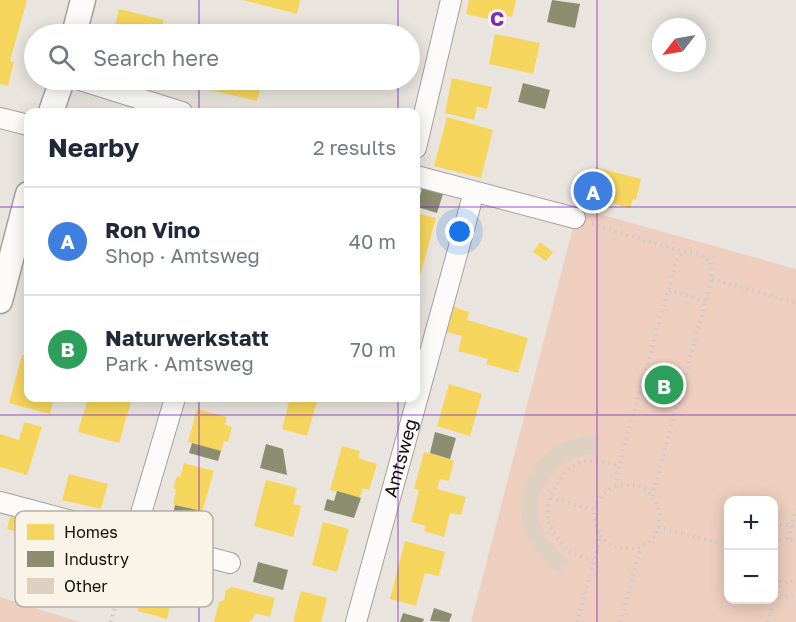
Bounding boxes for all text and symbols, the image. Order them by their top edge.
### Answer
text: C [490,6,504,30]
north arrow [652,18,706,72]
search box [24,24,420,90]
icon: search [45,41,78,74]
text: Search here [93,44,219,71]
text: Nearby [48,132,139,163]
text: 2 results [313,135,396,159]
pin: A [574,168,612,213]
text: Ron Vino [105,216,200,243]
your location [445,217,474,246]
text: A [60,229,75,253]
text: 40 m [349,229,396,253]
text: Shop · Amtsweg [105,243,260,267]
text: Naturwerkstatt [105,324,269,351]
text: B [60,337,75,361]
text: 70 m [350,337,396,361]
text: Park · Amtsweg [105,351,254,375]
pin: B [644,362,684,408]
street label: Amtsweg [379,416,421,500]
map controls [724,496,778,604]
button: + [724,496,778,550]
legend [15,511,213,607]
text: Homes [64,522,118,542]
text: Industry [64,549,129,569]
button: − [724,550,778,604]
text: Other [64,576,108,596]

